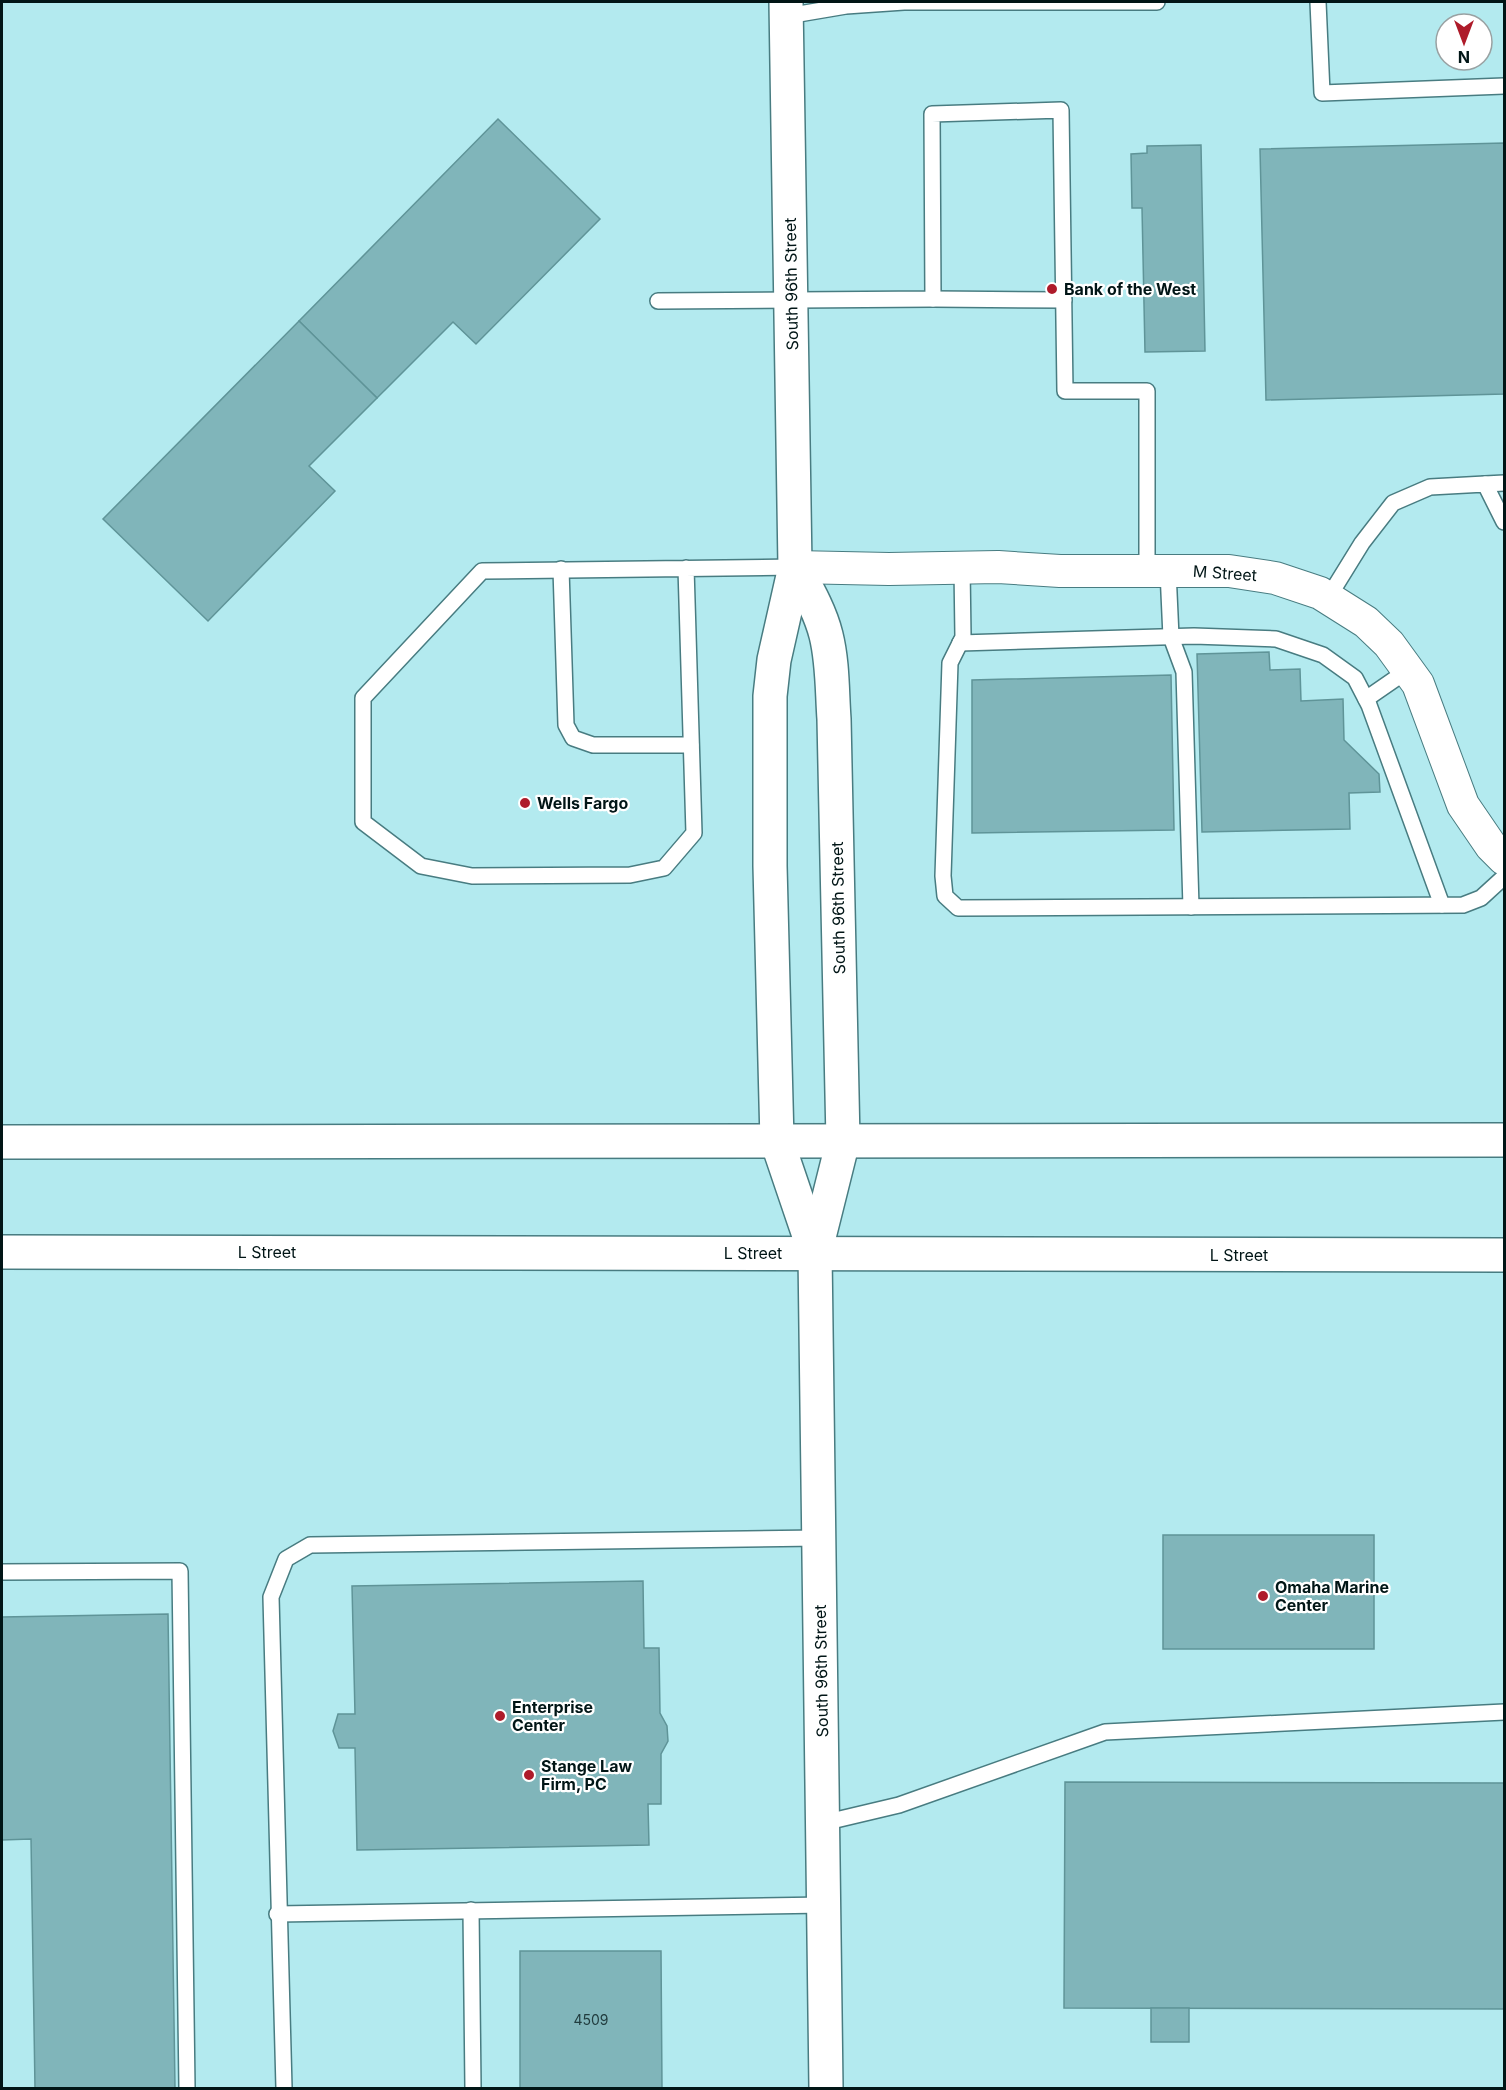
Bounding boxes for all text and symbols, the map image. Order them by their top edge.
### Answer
north arrow [1434,12,1494,72]
text: N [1458,47,1470,67]
street label: South 96th Street [780,217,802,351]
place label: Bank of the West [1064,279,1196,299]
marker: Bank of the West [1045,282,1059,296]
street label: M Street [1192,561,1258,585]
place label: Wells Fargo [537,793,628,813]
marker: Wells Fargo [518,796,532,810]
street label: South 96th Street [827,841,849,975]
street label: L Street [238,1242,296,1262]
street label: L Street [724,1243,782,1263]
street label: L Street [1210,1245,1268,1265]
place label: Omaha Marine Center [1275,1577,1389,1615]
marker: Omaha Marine Center [1256,1589,1270,1603]
street label: South 96th Street [810,1604,832,1738]
place label: Enterprise Center [512,1697,593,1735]
marker: Enterprise Center [493,1709,507,1723]
place label: Stange Law Firm, PC [541,1756,632,1794]
marker: Stange Law Firm, PC [522,1768,536,1782]
house number: 4509 [573,2011,609,2028]

